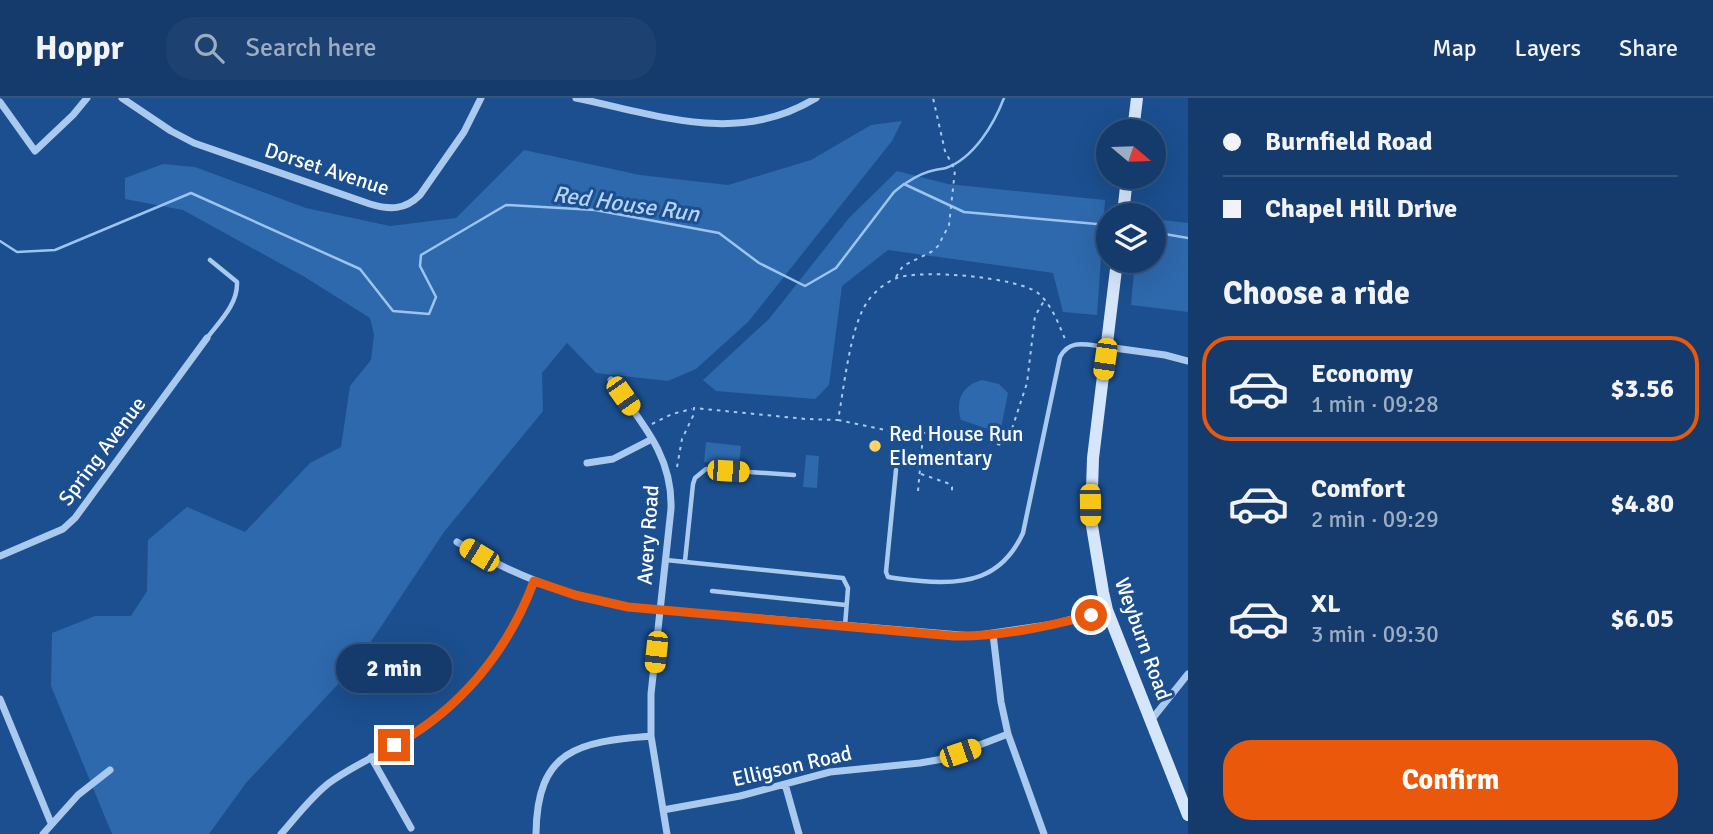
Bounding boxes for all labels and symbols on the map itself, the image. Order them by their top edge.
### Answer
north arrow [1096,119,1166,189]
street label: Dorset Avenue [261,137,393,201]
water label: Red House Run [551,179,702,229]
car [1092,337,1119,381]
car [603,373,644,419]
street label: Spring Avenue [53,391,151,511]
place label: Red House Run Elementary [889,421,1024,471]
marker: Red House Run Elementary [867,438,883,454]
car [707,459,750,483]
street label: Avery Road [632,484,664,586]
car [1080,484,1101,526]
car [456,535,503,575]
street label: Weyburn Road [1109,574,1177,704]
route start [1075,599,1107,631]
car [644,630,669,674]
callout: 2 min [336,644,452,692]
route end [378,729,410,761]
car [937,736,984,770]
street label: Elligson Road [730,740,854,792]

